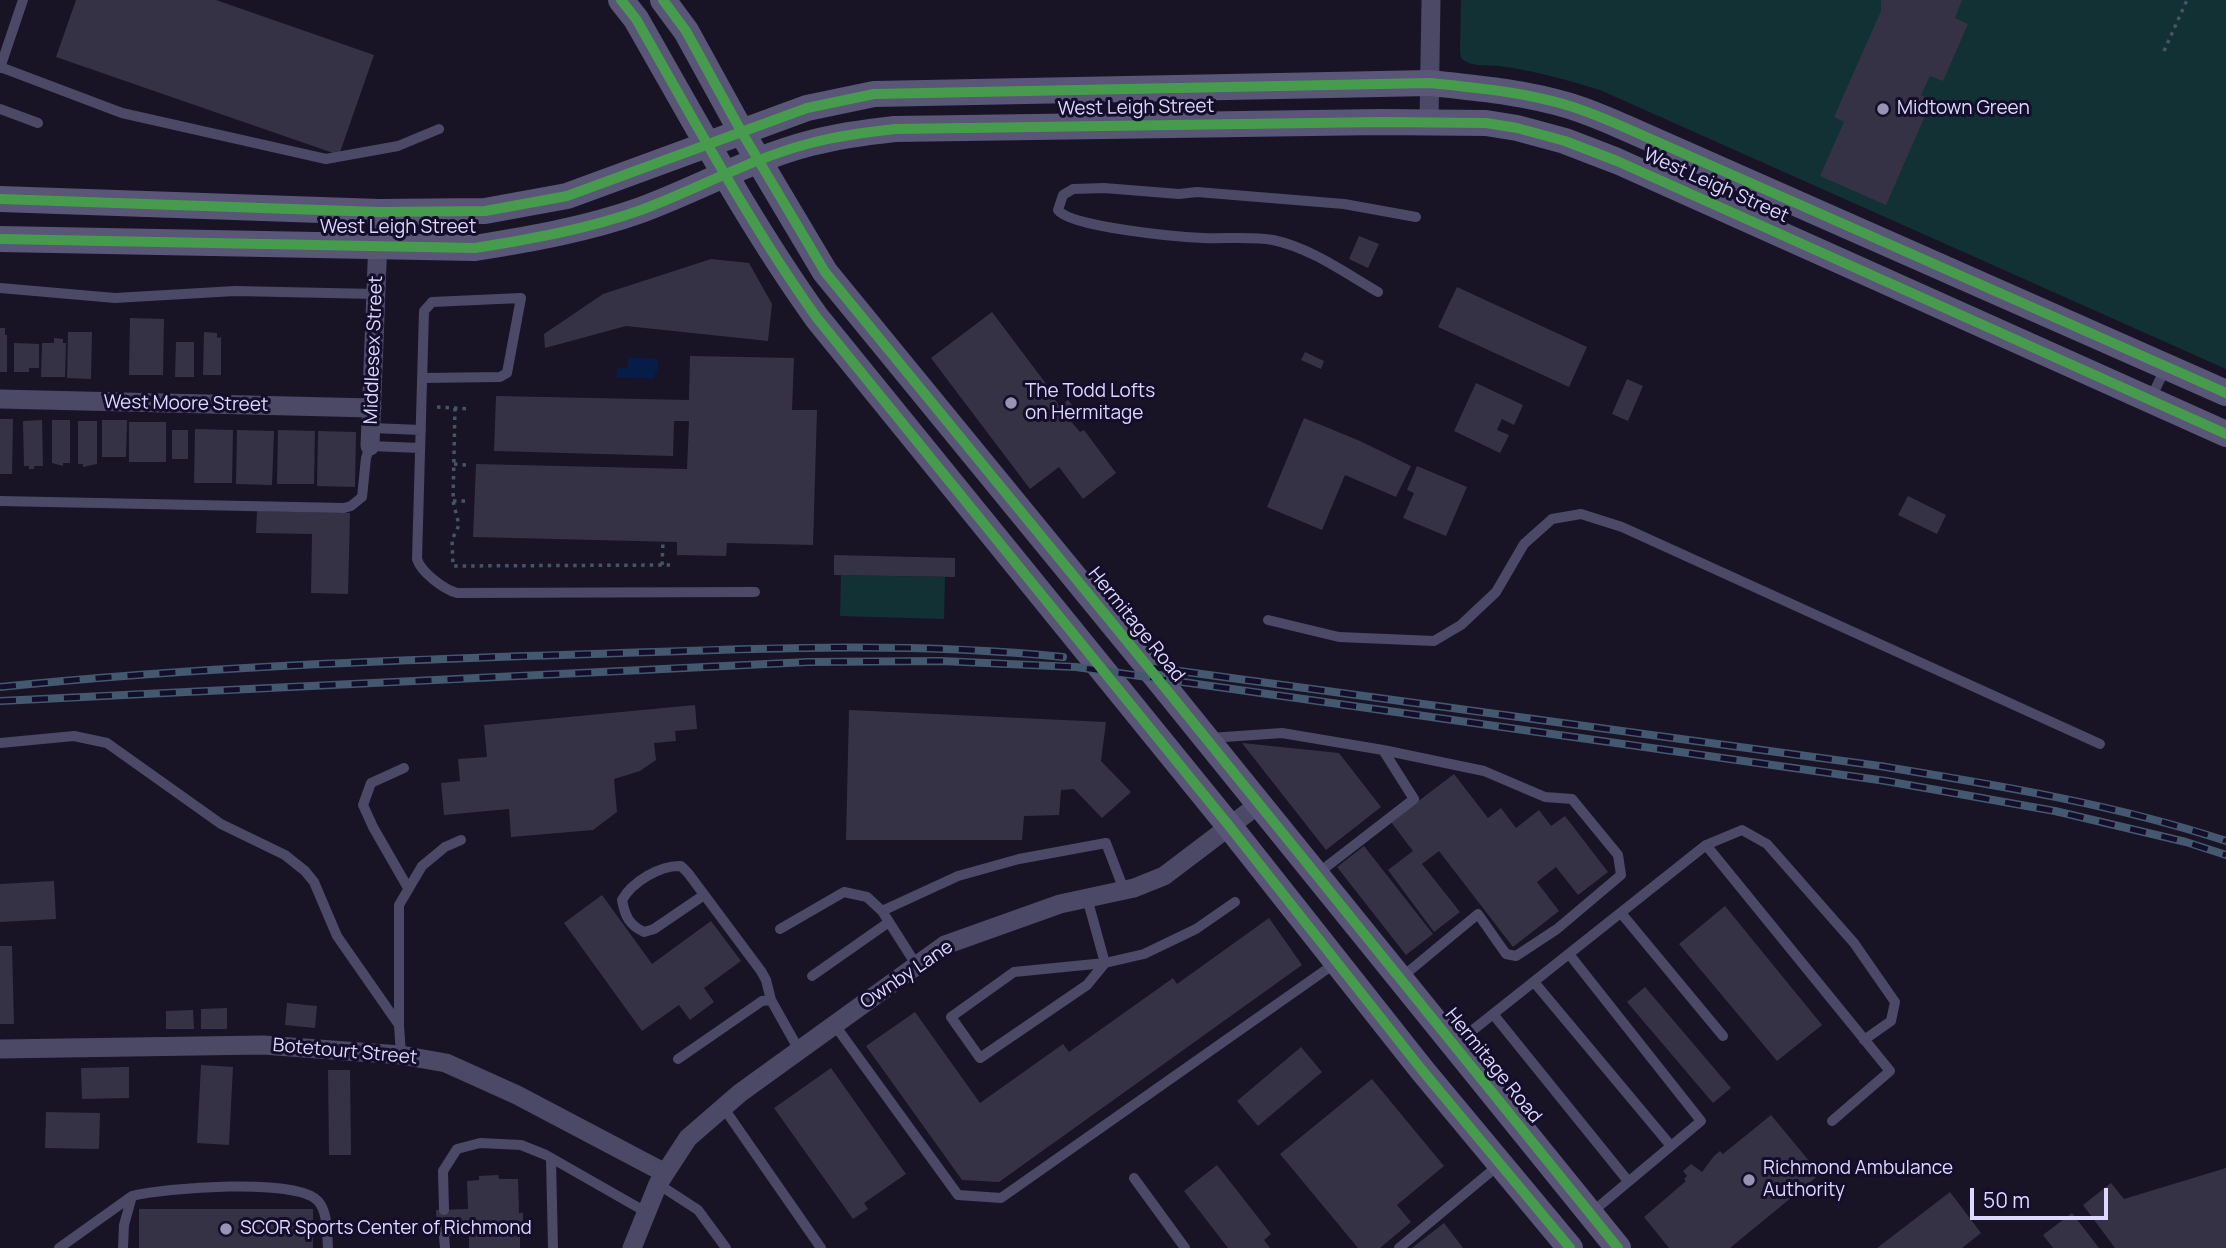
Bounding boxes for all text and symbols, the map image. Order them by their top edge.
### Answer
street label: West Leigh Street [1058,95,1214,121]
place label: Midtown Green [1897,98,2030,120]
marker: Midtown Green [1875,101,1891,117]
street label: West Leigh Street [1640,144,1792,228]
street label: West Leigh Street [320,217,476,239]
street label: Middlesex Street [360,275,388,425]
place label: The Todd Lofts on Hermitage [1025,381,1155,425]
street label: West Moore Street [103,391,269,417]
marker: The Todd Lofts on Hermitage [1003,395,1019,411]
street label: Hermitage Road [1083,563,1189,687]
street label: Ownby Lane [856,936,958,1014]
street label: Hermitage Road [1440,1004,1546,1128]
street label: Botetourt Street [272,1034,418,1070]
place label: Richmond Ambulance Authority [1763,1158,1953,1202]
marker: Richmond Ambulance Authority [1741,1172,1757,1188]
scale bar [1974,1174,2112,1218]
text: 50 m [1983,1186,2030,1214]
place label: SCOR Sports Center of Richmond [240,1218,532,1240]
marker: SCOR Sports Center of Richmond [218,1221,234,1237]

